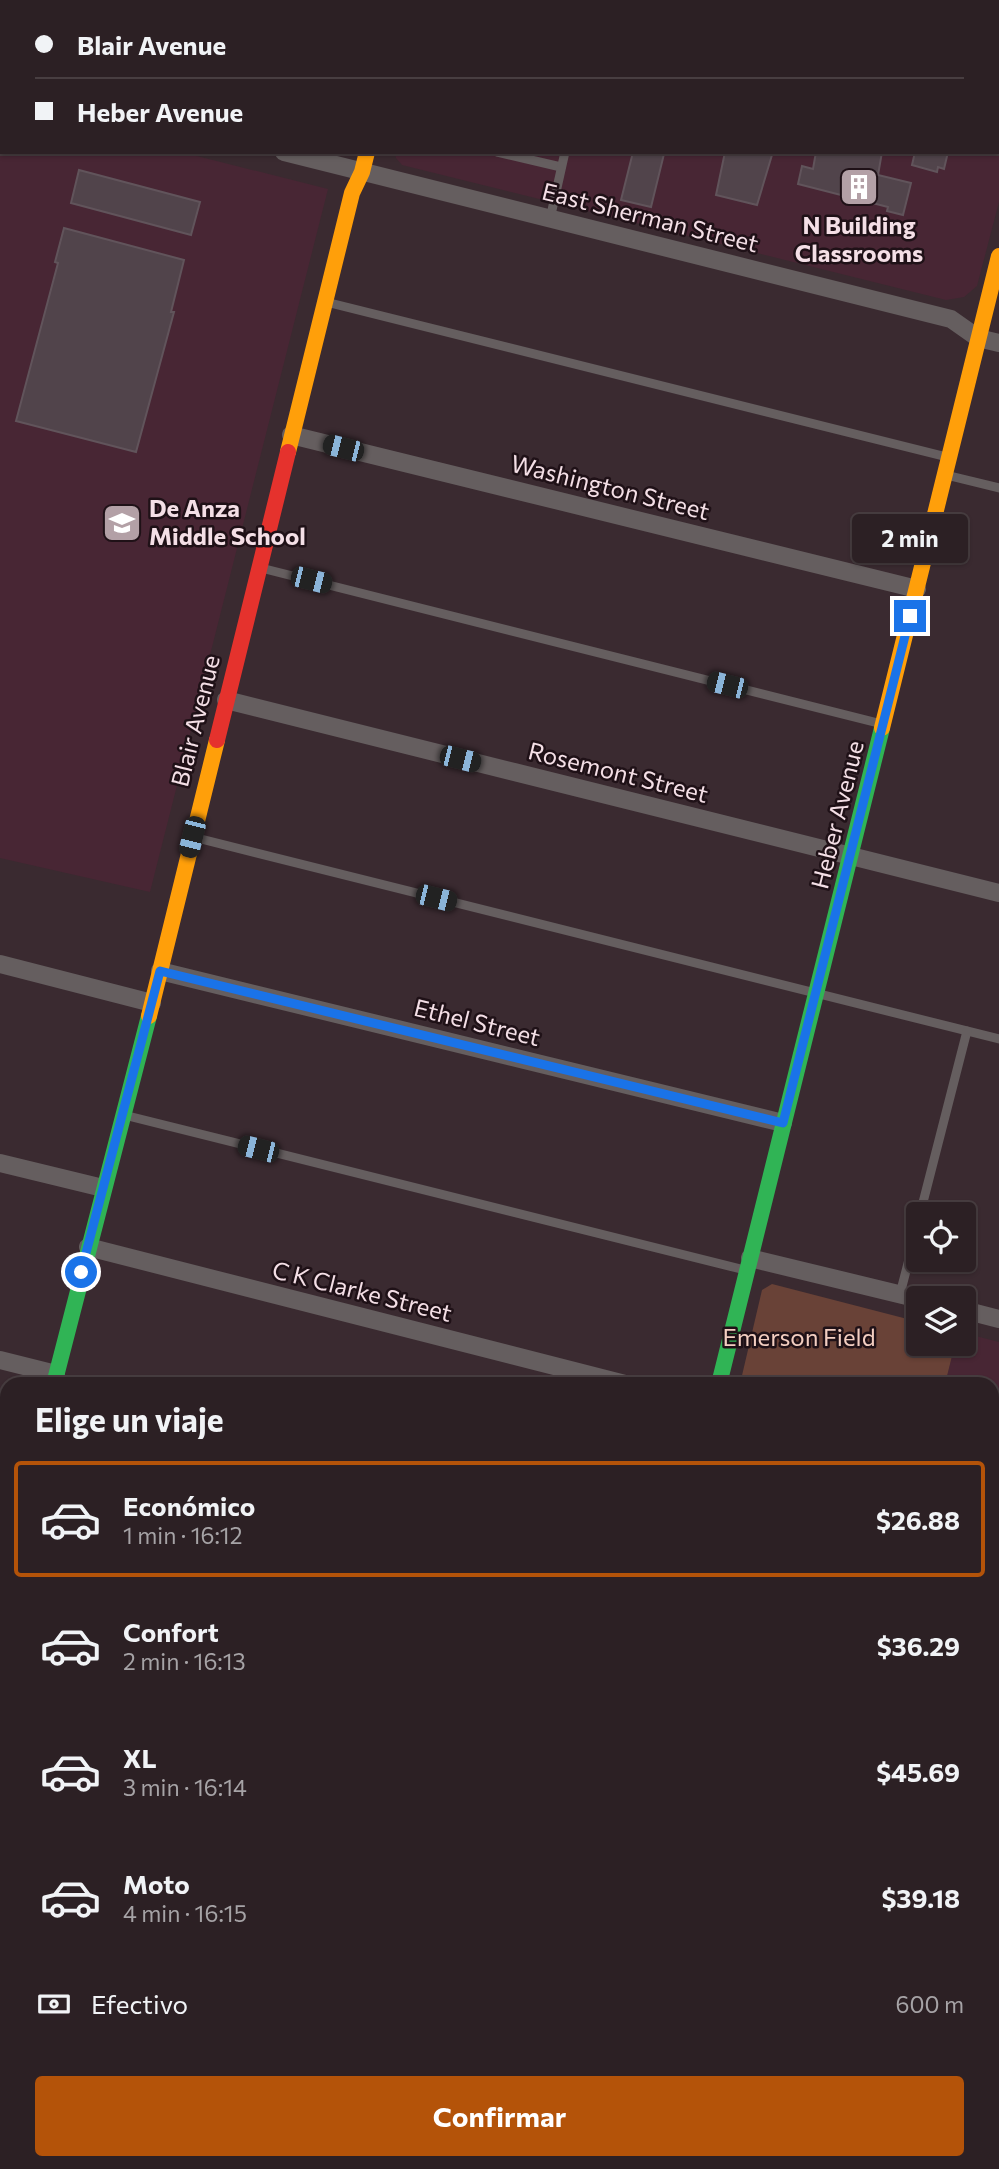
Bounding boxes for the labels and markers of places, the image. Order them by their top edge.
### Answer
building icon: N Building Classrooms [838,166,880,208]
place label: N Building Classrooms [795,210,923,267]
place label: De Anza Middle School [149,493,306,550]
school or university icon: De Anza Middle School [101,502,143,544]

